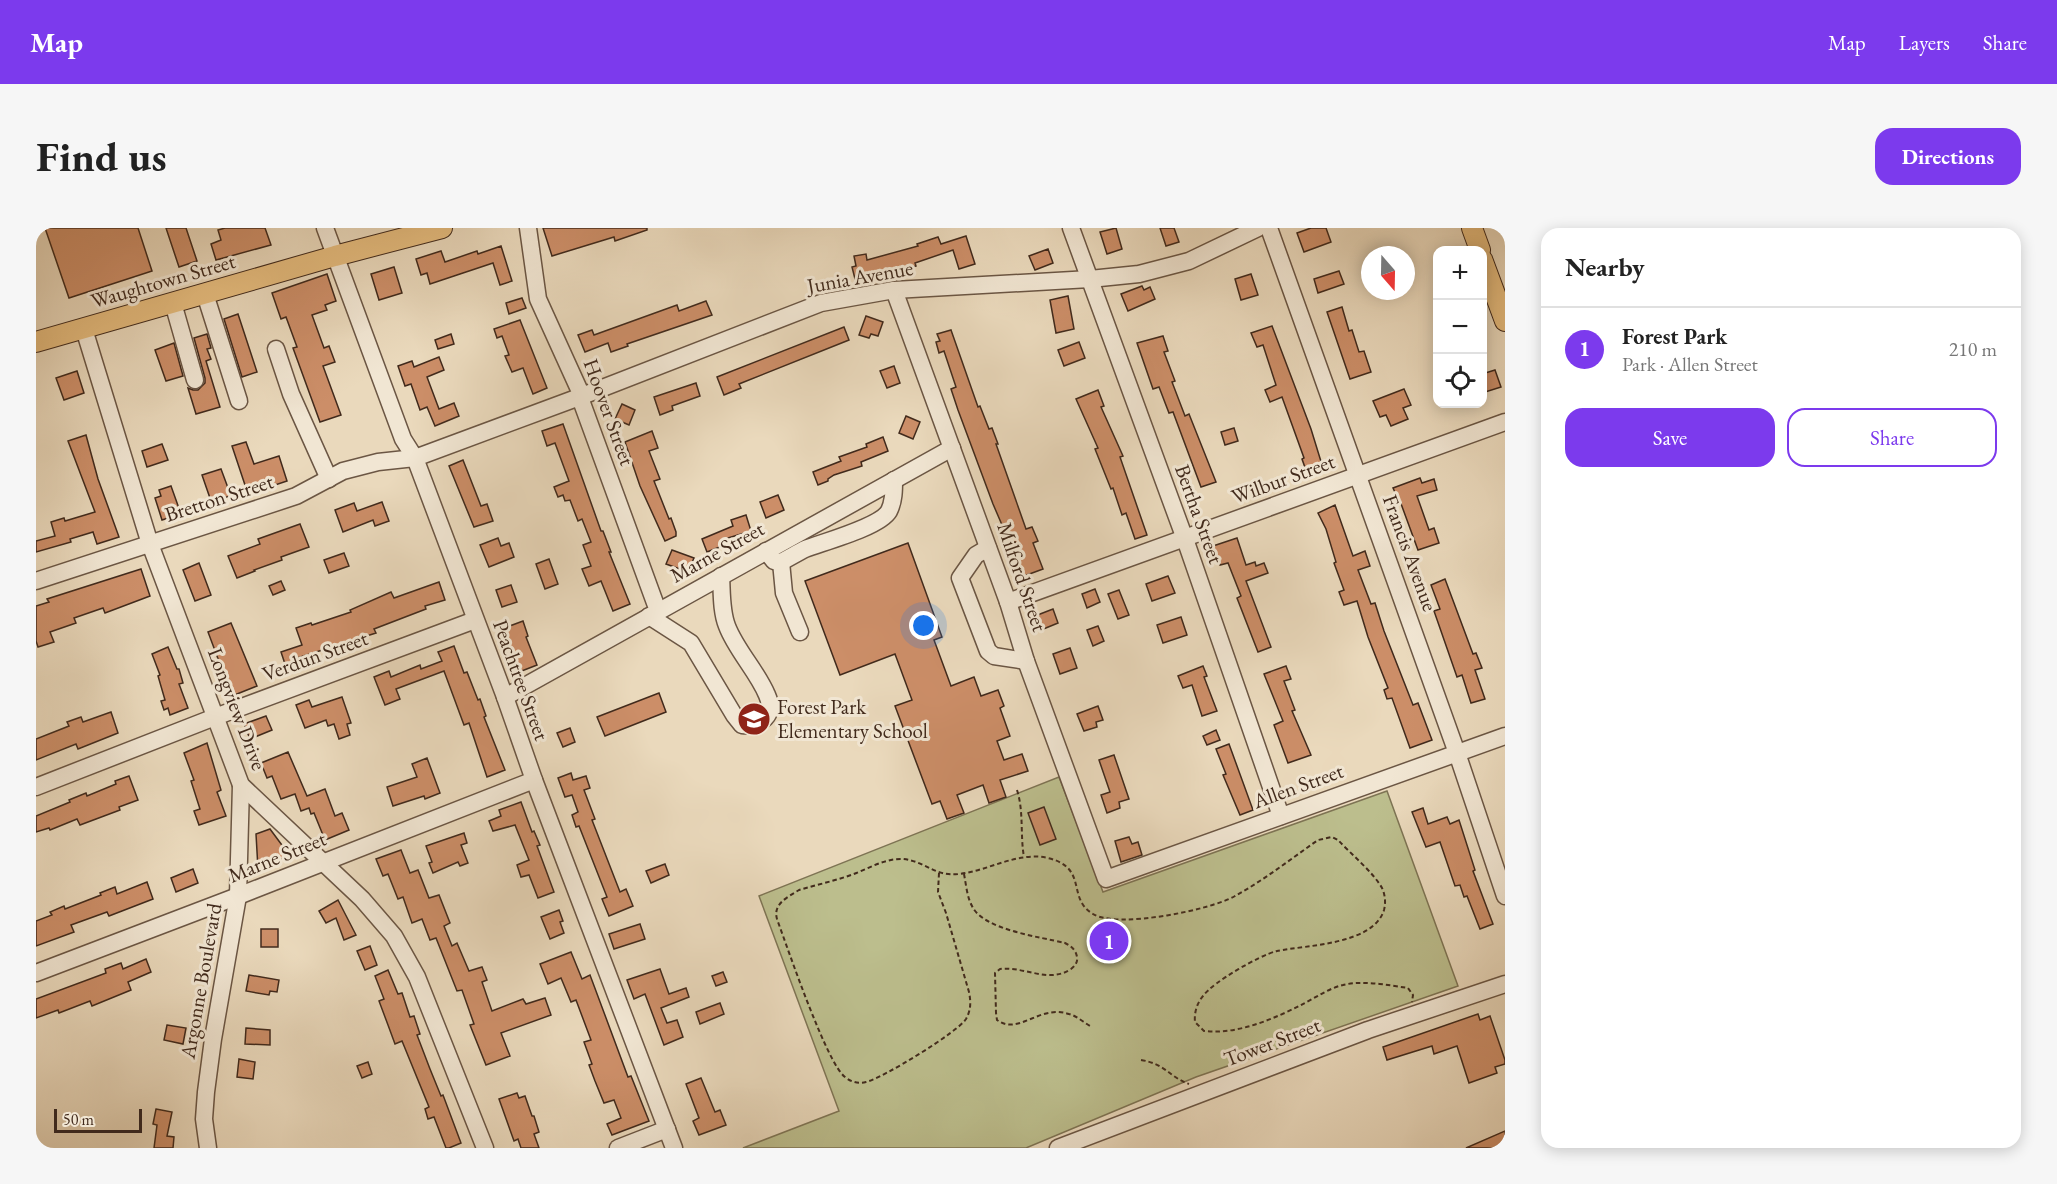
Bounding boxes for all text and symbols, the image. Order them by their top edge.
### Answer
text: Map [30,24,83,60]
text: Map [1828,29,1866,56]
text: Layers [1899,29,1950,56]
text: Share [1983,29,2027,56]
button: Directions [1875,128,2021,185]
text: Find us [36,129,167,184]
north arrow [1361,246,1415,300]
map controls [1433,246,1487,408]
button: + [1433,246,1487,300]
street label: Waughtown Street [88,247,239,314]
text: Nearby [1565,250,1645,284]
street label: Junia Avenue [803,254,915,299]
button: − [1433,300,1487,354]
text: Forest Park [1622,322,1727,351]
text: 1 [1579,336,1590,362]
text: 210 m [1949,336,1997,362]
text: Park · Allen Street [1622,351,1758,377]
button: locate [1433,354,1487,408]
street label: Hoover Street [578,355,641,469]
button: Save [1565,408,1775,467]
button: Share [1787,408,1997,467]
street label: Wilbur Street [1227,447,1339,510]
street label: Bertha Street [1169,461,1230,568]
street label: Bretton Street [161,467,277,528]
street label: Francis Avenue [1377,491,1444,615]
street label: Marne Street [665,514,769,588]
street label: Milford Street [991,519,1054,635]
your location [909,611,938,640]
street label: Peachtree Street [487,616,556,744]
street label: Verdun Street [258,624,372,687]
street label: Longview Drive [202,644,273,774]
place label: Forest Park Elementary School [777,693,928,744]
school or university icon: Forest Park Elementary School [736,701,772,737]
street label: Allen Street [1248,757,1347,815]
street label: Marne Street [224,824,330,888]
street label: Argonne Boulevard [173,901,228,1062]
pin: 1 [1090,918,1128,964]
street label: Tower Street [1220,1011,1324,1072]
scale bar [54,1106,142,1134]
text: 50 m [63,1109,94,1130]

